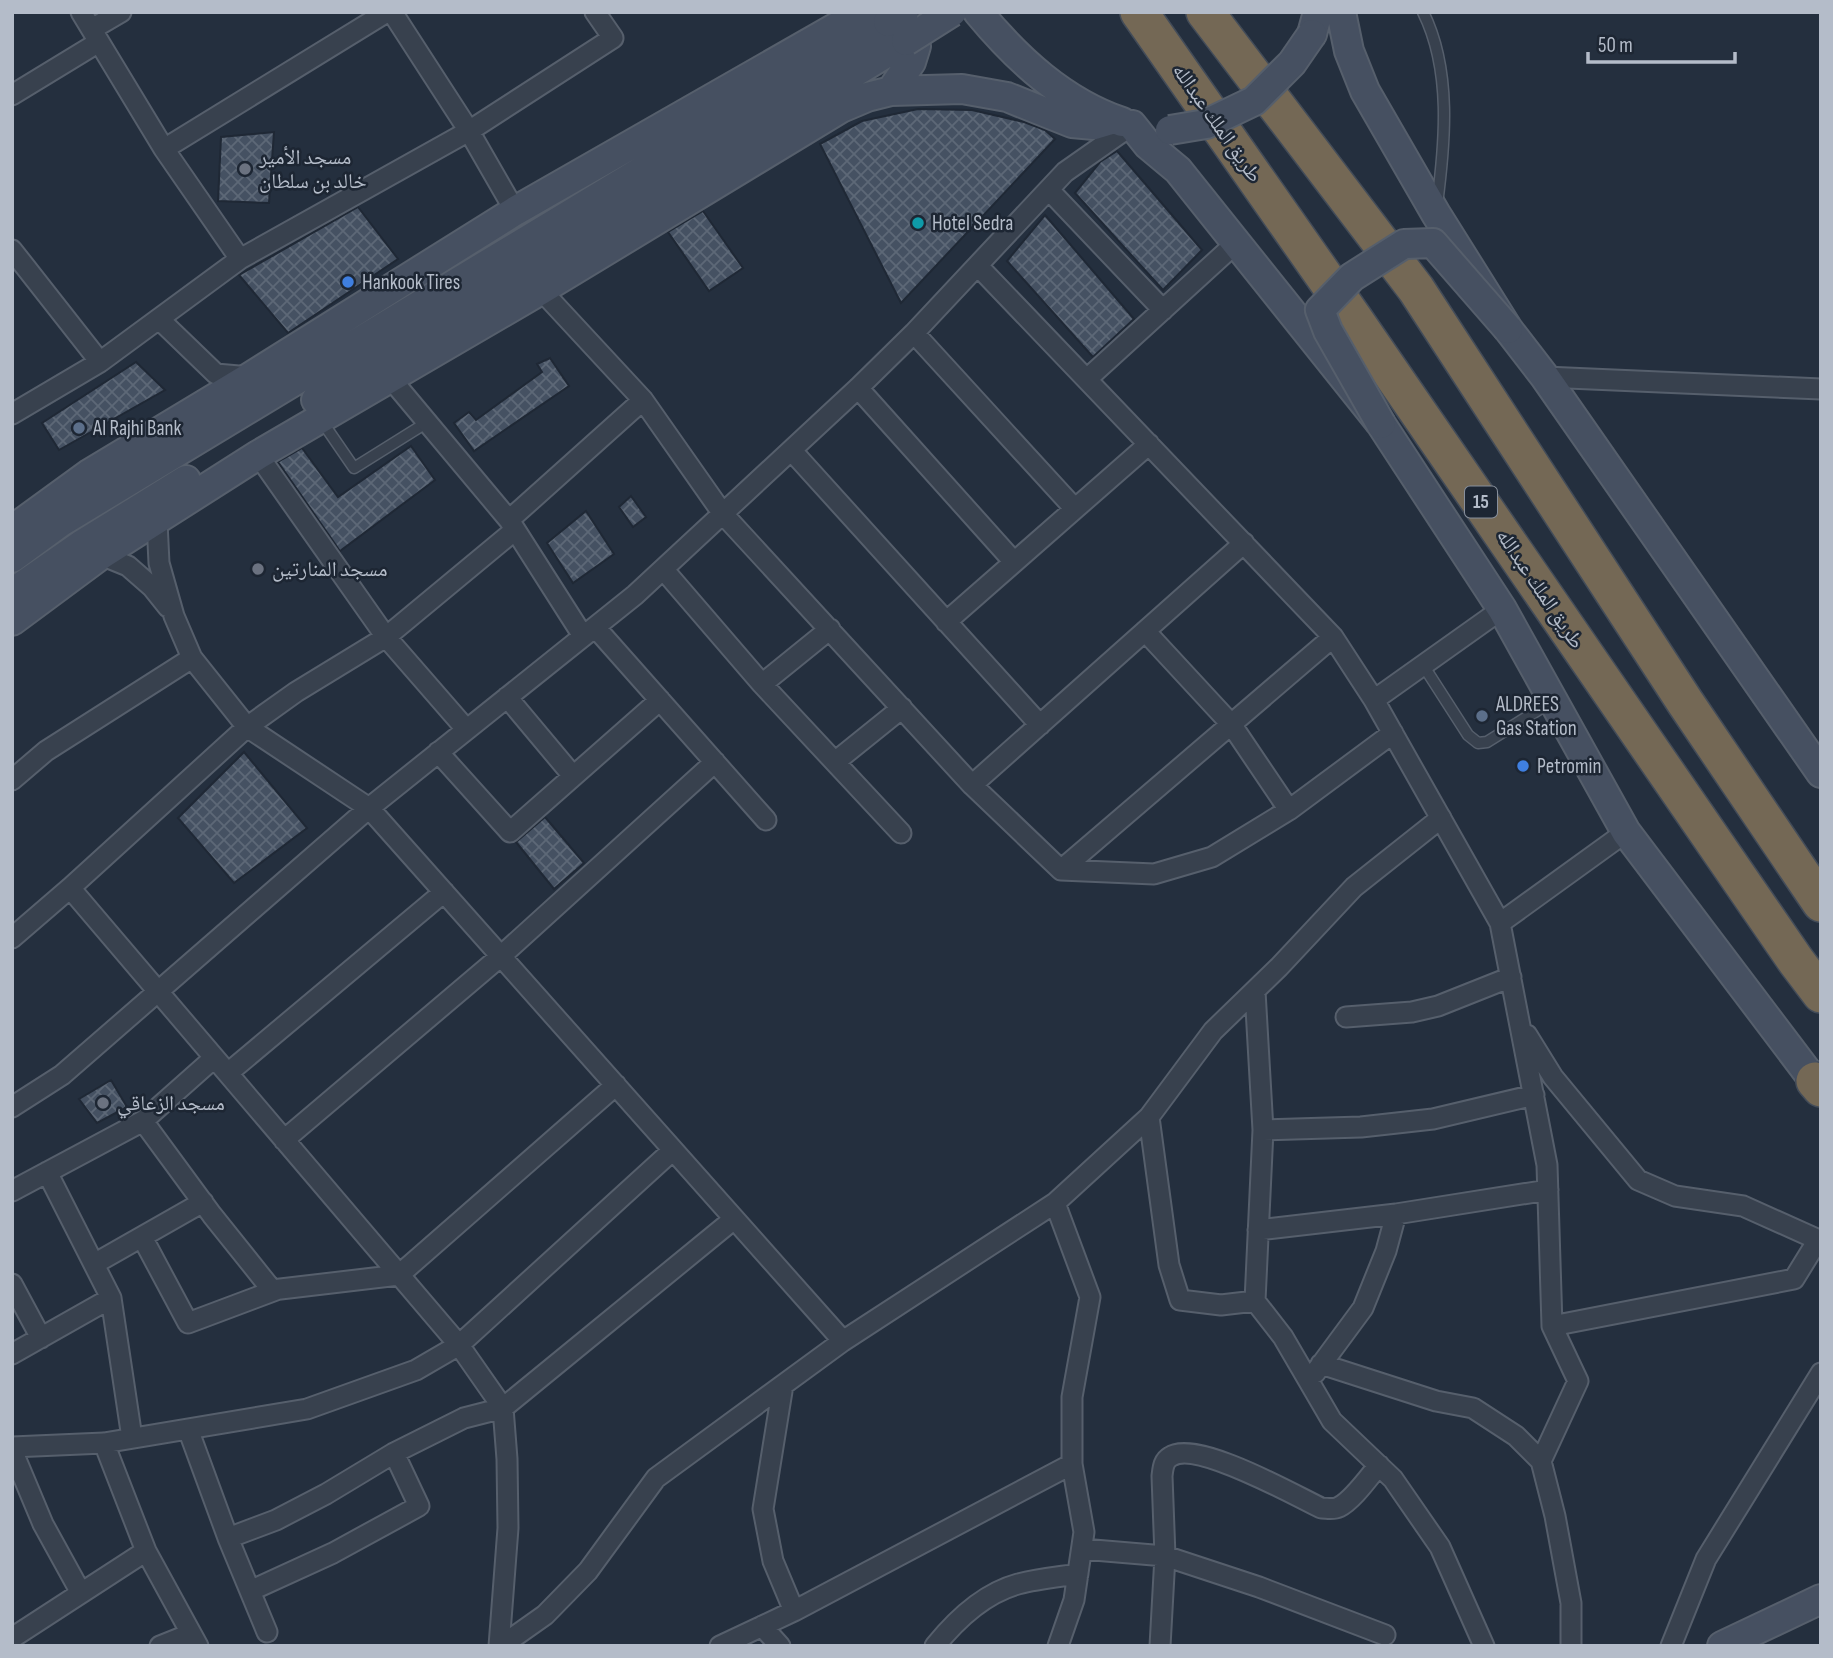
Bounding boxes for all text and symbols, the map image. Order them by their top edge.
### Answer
scale bar [1588,21,1735,65]
text: 50 m [1598,33,1633,58]
street label: طريق الملك عبدالله [1167,59,1267,187]
place label: مسجد الأمير خالد بن سلطان [258,145,367,194]
marker: مسجد الأمير خالد بن سلطان [237,161,253,177]
place label: Hotel Sedra [932,211,1013,236]
marker: Hotel Sedra [910,215,926,231]
place label: Hankook Tires [362,270,460,295]
marker: Hankook Tires [340,274,356,290]
place label: Al Rajhi Bank [92,416,182,441]
marker: Al Rajhi Bank [71,420,87,436]
road number: 15 [1465,486,1497,517]
street label: طريق الملك عبدالله [1491,524,1589,654]
place label: مسجد المنارتين [272,557,388,582]
marker: مسجد المنارتين [250,561,266,577]
place label: ALDREES Gas Station [1495,692,1577,741]
marker: ALDREES Gas Station [1474,708,1490,724]
place label: Petromin [1537,754,1601,779]
marker: Petromin [1515,758,1531,774]
place label: مسجد الزعاقي [117,1091,225,1119]
marker: مسجد الزعاقي [95,1095,111,1111]

